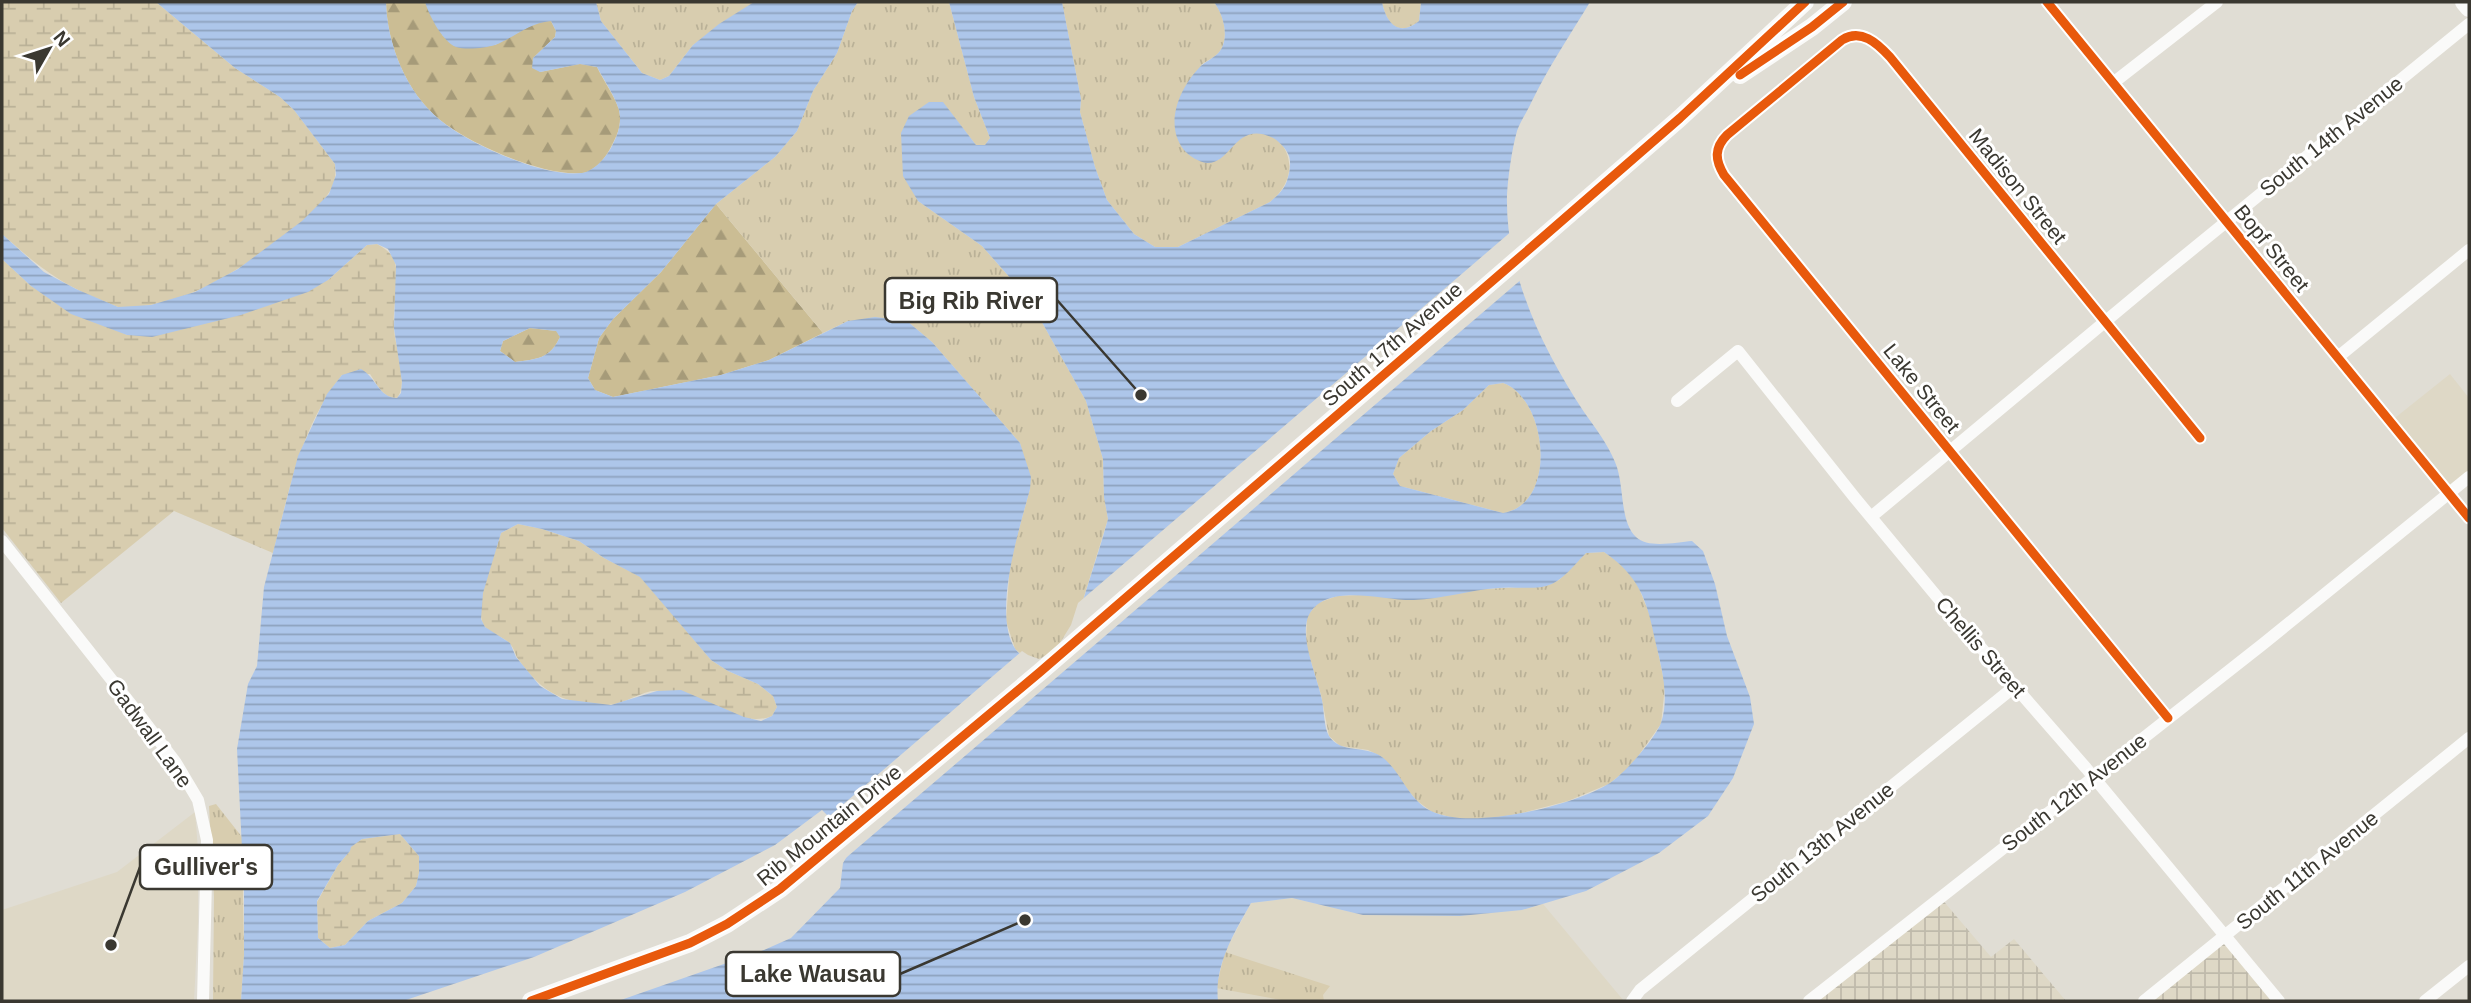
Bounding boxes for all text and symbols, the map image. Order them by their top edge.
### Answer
north arrow [14,14,84,84]
text: N [49,27,74,51]
street label: South 14th Avenue [2255,71,2407,201]
street label: Madison Street [1965,124,2071,248]
street label: Bopf Street [2230,200,2314,296]
street label: South 17th Avenue [1318,277,1466,411]
callout: Big Rib River [885,278,1057,322]
text: Big Rib River [899,288,1043,314]
street label: Lake Street [1879,339,1965,437]
street label: Chellis Street [1931,592,2031,702]
street label: Gadwall Lane [103,674,197,792]
street label: South 12th Avenue [1997,728,2151,856]
street label: Rib Mountain Drive [752,760,906,890]
street label: South 13th Avenue [1746,777,1898,907]
street label: South 11th Avenue [2232,806,2382,934]
callout: Gulliver's [140,845,272,889]
text: Gulliver's [154,854,258,880]
callout: Lake Wausau [726,952,900,996]
text: Lake Wausau [740,961,886,987]

